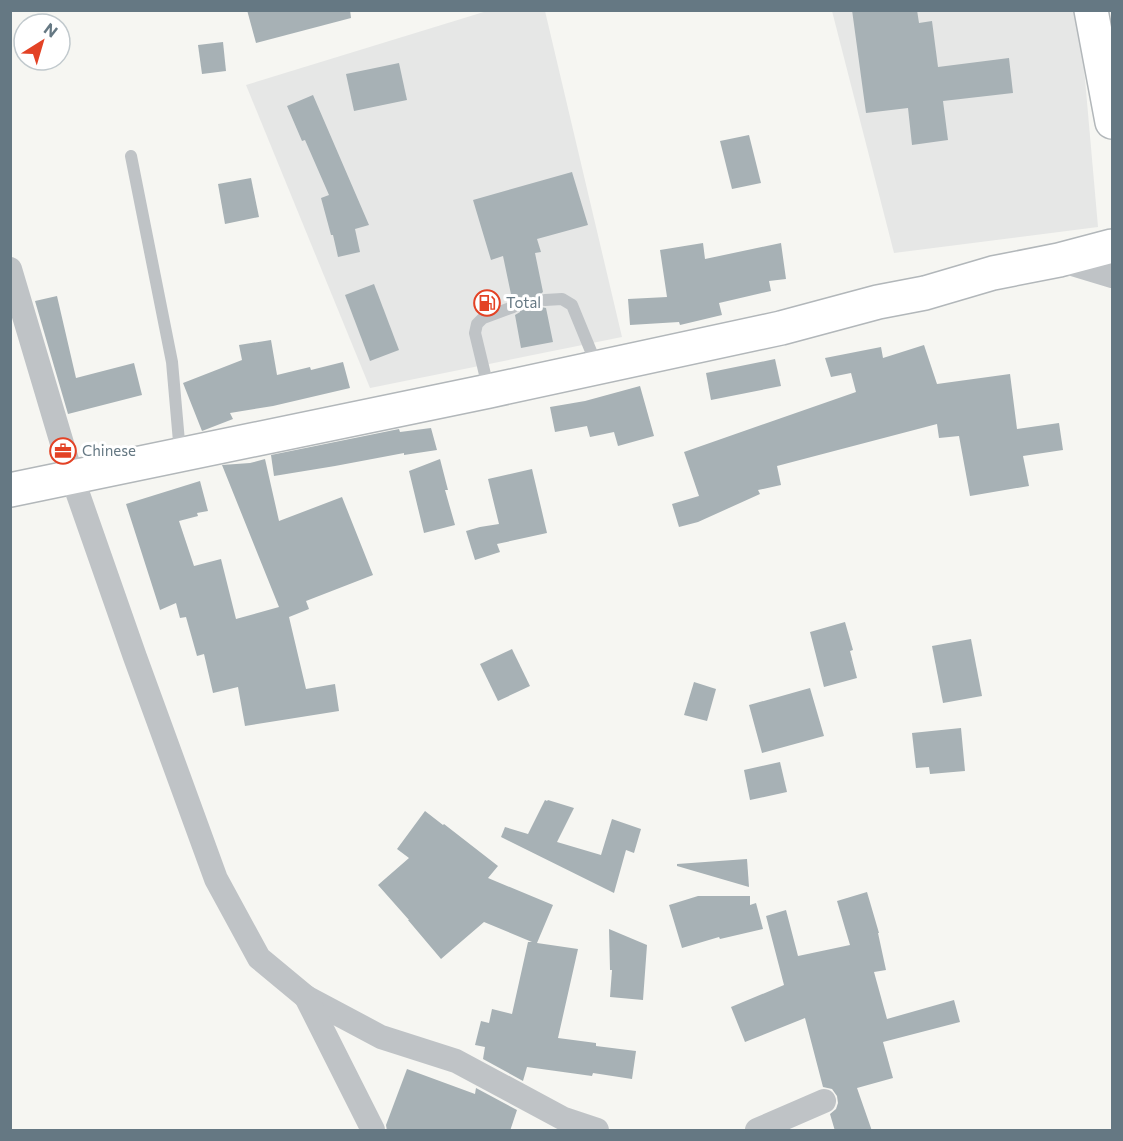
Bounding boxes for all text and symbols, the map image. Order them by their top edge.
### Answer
north arrow [12,12,72,72]
text: N [41,18,62,41]
fuel station icon: Total [472,288,502,318]
place label: Total [506,293,541,311]
office icon: Chinese [48,436,78,466]
place label: Chinese [82,441,136,459]

